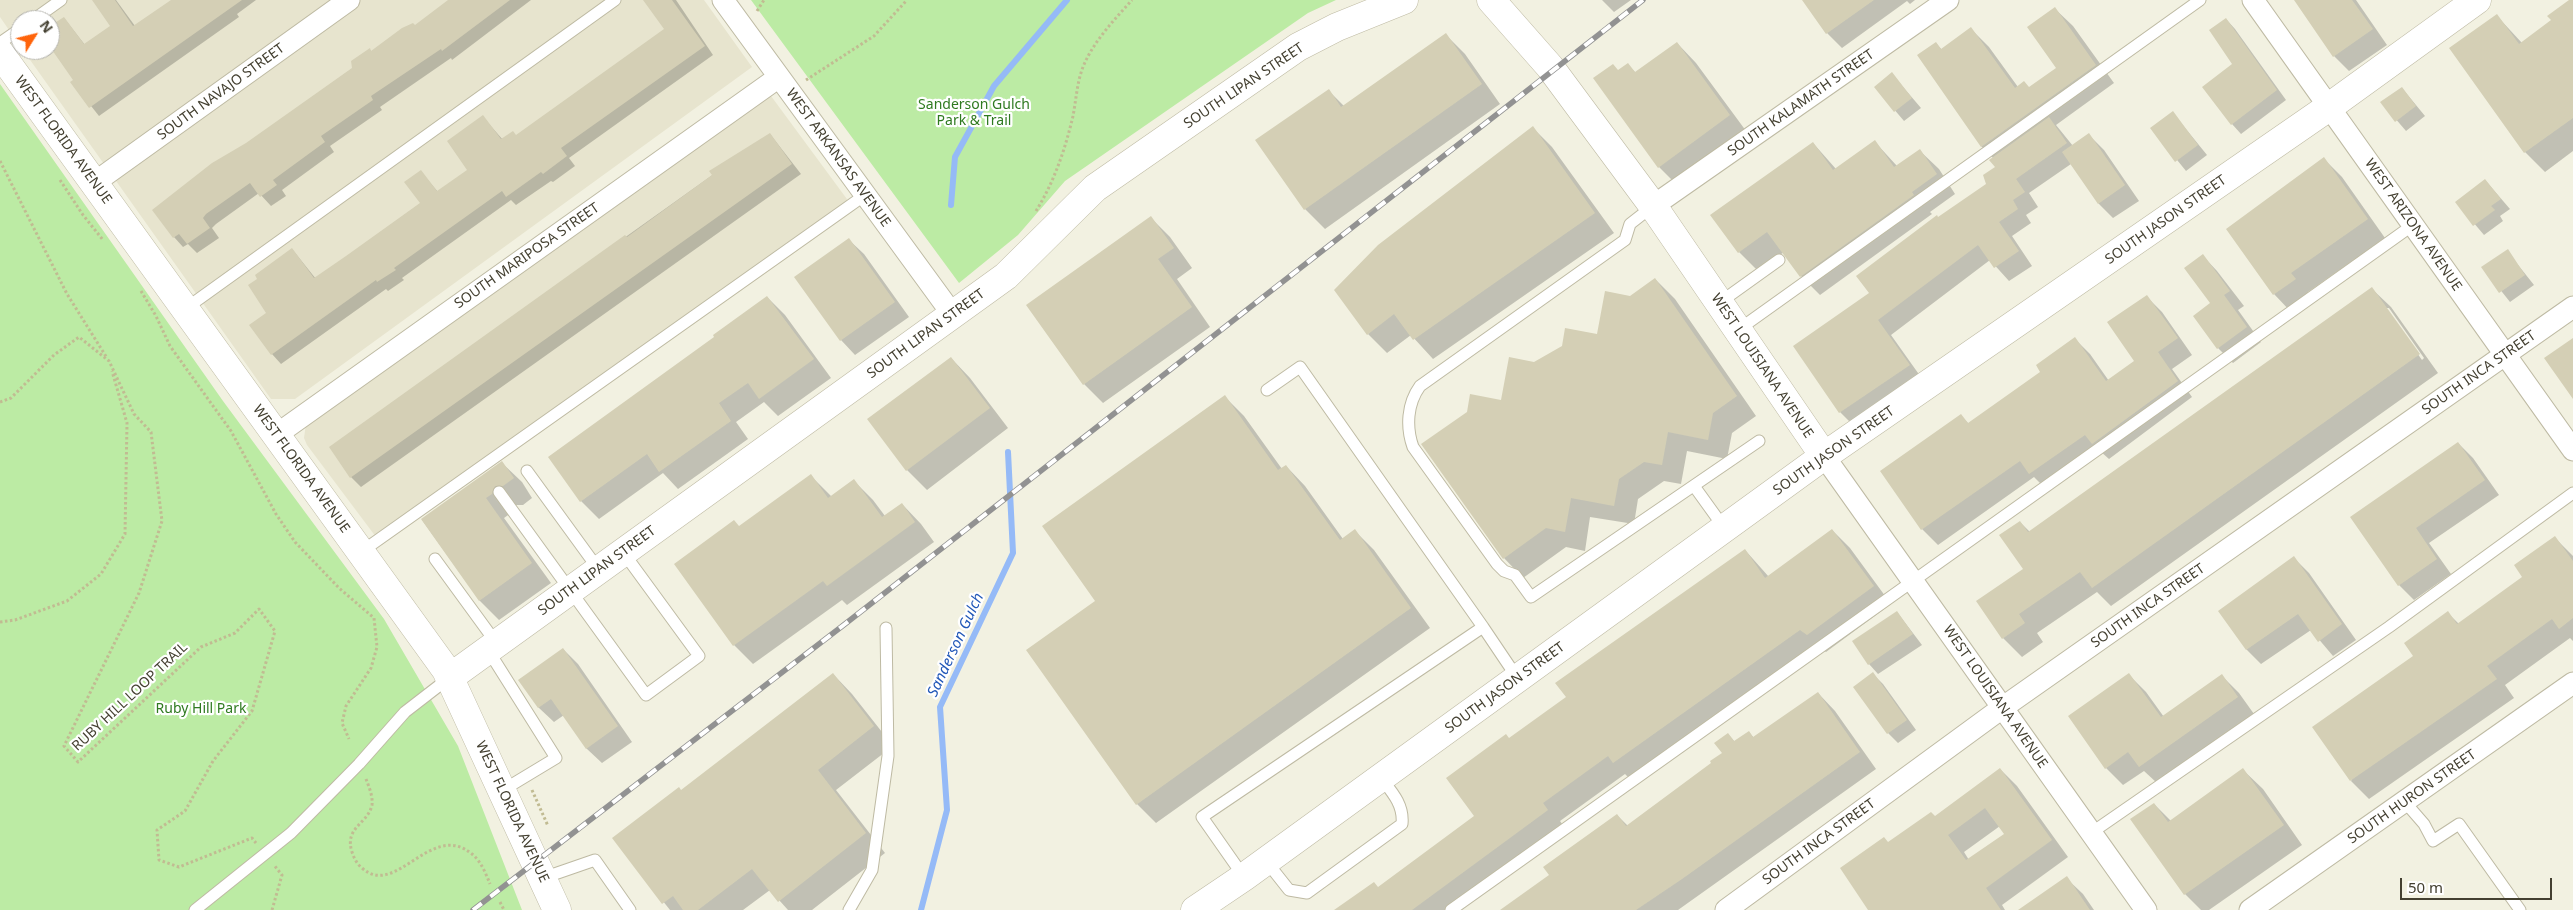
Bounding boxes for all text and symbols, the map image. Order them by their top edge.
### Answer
north arrow [10,10,60,60]
text: N [36,16,58,37]
street label: SOUTH NAVAJO STREET [154,40,288,144]
street label: SOUTH LIPAN STREET [1181,40,1307,132]
street label: SOUTH KALAMATH STREET [1725,46,1877,160]
street label: WEST FLORIDA AVENUE [11,73,115,207]
street label: WEST ARKANSAS AVENUE [782,86,894,230]
park label: Sanderson Gulch Park & Trail [918,97,1030,130]
street label: WEST ARIZONA AVENUE [2361,156,2465,294]
street label: SOUTH JASON STREET [2102,172,2230,268]
street label: SOUTH MARIPOSA STREET [451,200,603,312]
street label: SOUTH LIPAN STREET [864,286,988,382]
street label: WEST LOUISIANA AVENUE [1707,291,1817,441]
street label: SOUTH INCA STREET [2419,327,2539,419]
street label: WEST FLORIDA AVENUE [249,402,353,536]
street label: SOUTH JASON STREET [1770,403,1898,499]
street label: SOUTH LIPAN STREET [535,523,659,619]
street label: SOUTH INCA STREET [2088,560,2208,652]
water label: Sanderson Gulch [924,590,988,700]
street label: WEST LOUISIANA AVENUE [1939,622,2051,772]
street label: RUBY HILL LOOP TRAIL [69,639,191,755]
street label: SOUTH JASON STREET [1442,639,1568,737]
park label: Ruby Hill Park [156,701,246,717]
street label: WEST FLORIDA AVENUE [472,738,552,886]
street label: SOUTH HURON STREET [2345,746,2479,848]
street label: SOUTH INCA STREET [1759,796,1879,888]
scale bar [2403,868,2556,900]
text: 50 m [2408,877,2443,897]

